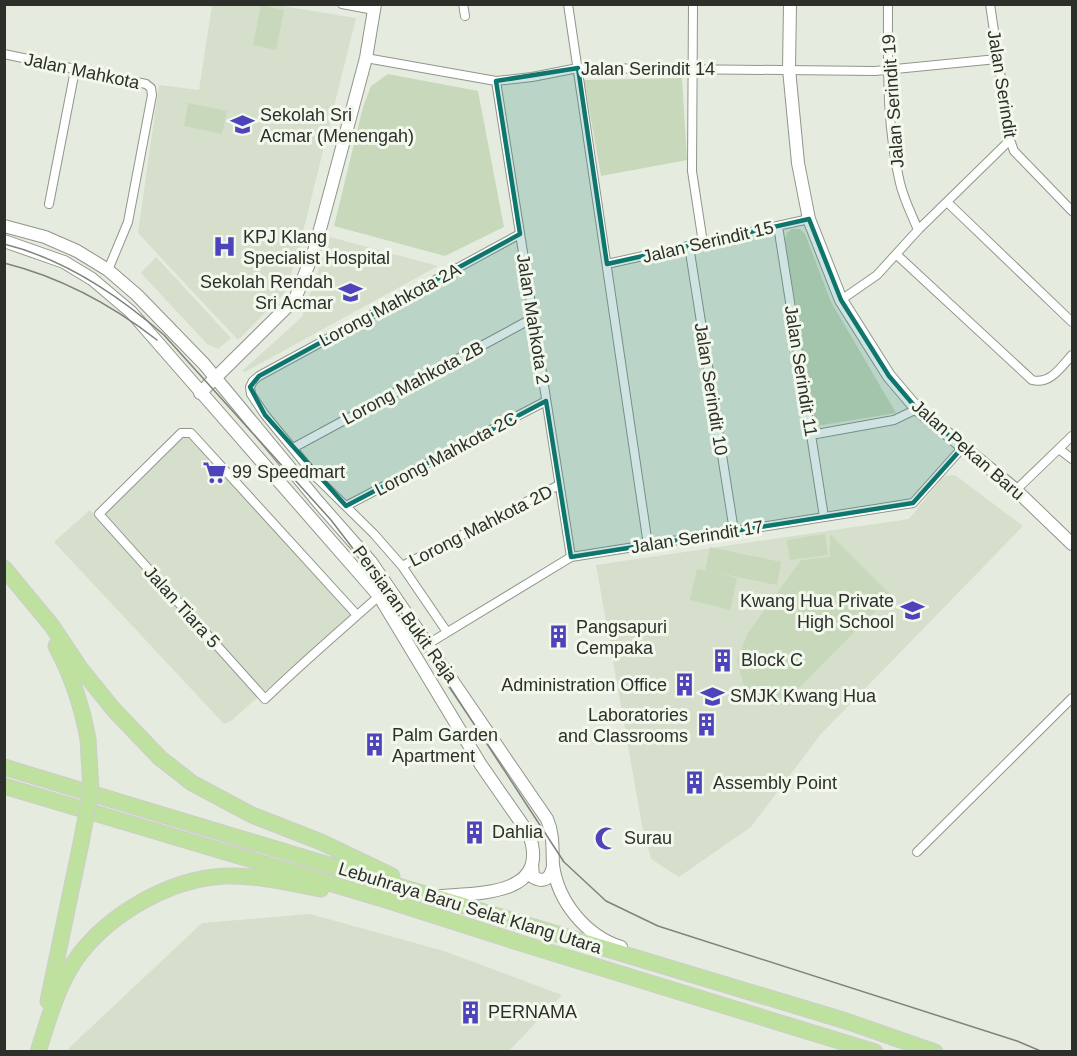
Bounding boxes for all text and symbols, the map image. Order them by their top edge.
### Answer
street label: Jalan Serindit [984,29,1020,139]
street label: Jalan Serindit 19 [878,33,908,169]
street label: Jalan Mahkota [23,49,142,93]
street label: Jalan Serindit 14 [581,59,715,79]
place label: Sekolah Sri Acmar (Menengah) [260,105,414,146]
school or university icon: Sekolah Sri Acmar (Menengah) [229,112,255,138]
street label: Jalan Serindit 15 [640,217,776,267]
place label: KPJ Klang Specialist Hospital [243,227,390,268]
hospital icon: KPJ Klang Specialist Hospital [212,234,238,260]
street label: Jalan Mahkota 2 [513,252,553,386]
street label: Lorong Mahkota 2A [316,259,464,351]
place label: Sekolah Rendah Sri Acmar [200,272,333,313]
school or university icon: Sekolah Rendah Sri Acmar [338,279,364,305]
street label: Jalan Serindit 11 [781,304,821,438]
street label: Jalan Serindit 10 [691,321,731,457]
street label: Lorong Mahkota 2B [339,337,487,429]
street label: Jalan Pekan Baru [908,396,1028,504]
street label: Lorong Mahkota 2C [372,408,520,500]
supermarket icon: 99 Speedmart [201,459,227,485]
place label: 99 Speedmart [232,462,345,482]
street label: Lorong Mahkota 2D [406,481,556,571]
street label: Jalan Serindit 17 [629,517,765,557]
street label: Persiaran Bukit Raja [349,542,462,687]
street label: Jalan Tiara 5 [140,562,224,652]
place label: Kwang Hua Private High School [740,591,894,632]
school or university icon: Kwang Hua Private High School [899,598,925,624]
place label: Pangsapuri Cempaka [576,617,667,658]
building icon: Pangsapuri Cempaka [545,624,571,650]
building icon: Block C [710,647,736,673]
place label: Block C [741,650,803,670]
building icon: Administration Office [672,672,698,698]
place label: Administration Office [501,675,667,695]
school or university icon: SMJK Kwang Hua [699,683,725,709]
place label: SMJK Kwang Hua [730,686,877,706]
place label: Laboratories and Classrooms [558,705,688,746]
building icon: Laboratories and Classrooms [693,712,719,738]
place label: Palm Garden Apartment [392,725,498,766]
building icon: Palm Garden Apartment [361,732,387,758]
building icon: Assembly Point [682,770,708,796]
place label: Assembly Point [713,773,837,793]
building icon: Dahlia [461,819,487,845]
place label: Dahlia [492,822,544,842]
mosque icon: Surau [593,825,619,851]
place label: Surau [624,828,672,848]
street label: Lebuhraya Baru Selat Klang Utara [336,858,605,958]
building icon: PERNAMA [457,999,483,1025]
place label: PERNAMA [488,1002,577,1022]

